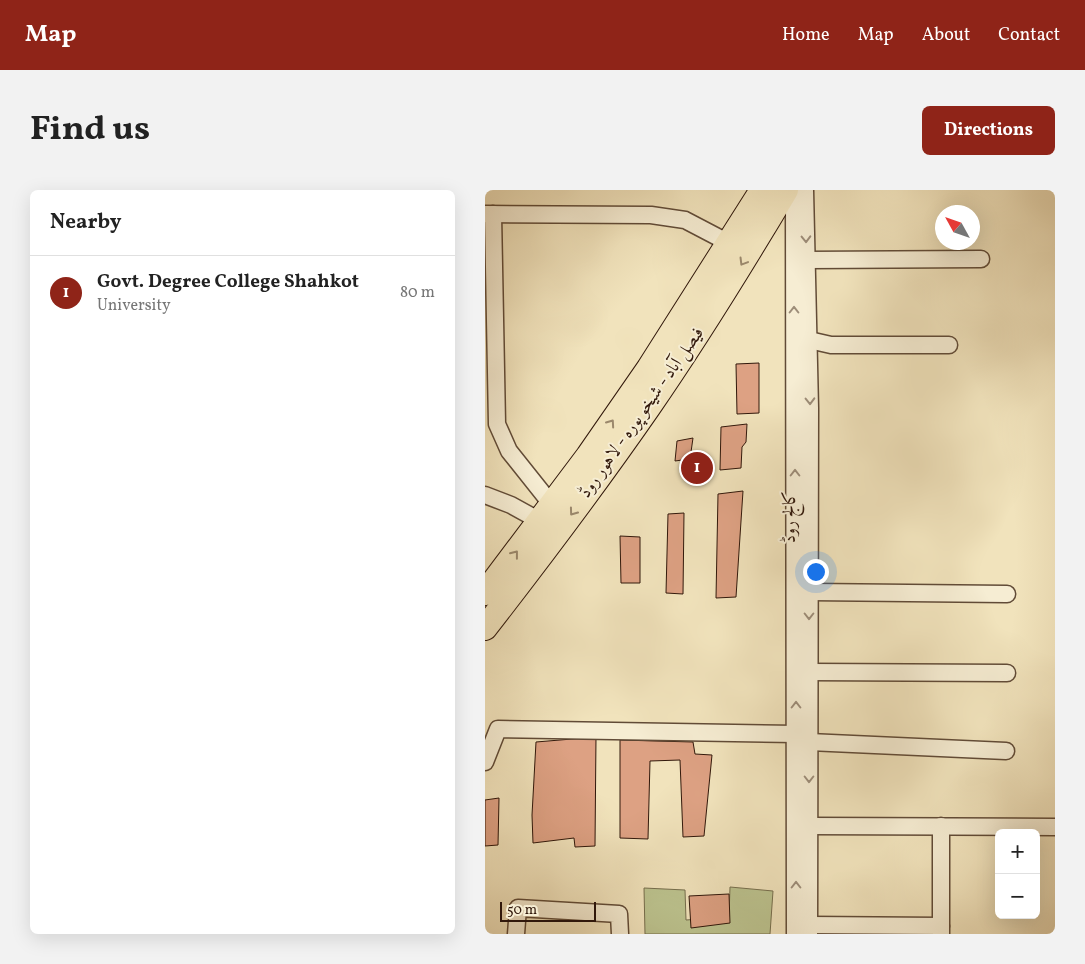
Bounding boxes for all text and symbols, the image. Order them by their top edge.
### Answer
text: Map [25,18,76,52]
text: Home [782,23,830,48]
text: Map [858,23,894,48]
text: About [922,23,970,48]
text: Contact [998,23,1060,48]
text: Find us [30,106,150,154]
button: Directions [922,106,1055,155]
north arrow [935,205,980,250]
text: Nearby [50,208,121,237]
one-way arrow [801,235,812,243]
one-way arrow [739,257,749,266]
text: Govt. Degree College Shahkot [97,269,359,295]
text: 1 [63,282,69,304]
text: 80 m [400,282,435,304]
text: University [97,295,171,317]
one-way arrow [789,306,799,314]
street label: فیصل آباد - شیخو پورہ - لاہور روڈ [573,322,711,504]
one-way arrow [805,398,815,405]
one-way arrow [605,420,614,429]
pin: 1 [681,449,713,487]
one-way arrow [790,469,800,476]
street label: کالج روڈ [778,491,805,543]
one-way arrow [570,506,579,516]
one-way arrow [509,551,517,560]
your location [803,559,829,585]
one-way arrow [804,612,814,620]
one-way arrow [791,701,801,709]
one-way arrow [804,775,814,783]
map controls [995,829,1040,919]
button: + [995,829,1040,874]
button: − [995,874,1040,919]
one-way arrow [791,881,801,889]
scale bar [500,899,596,922]
text: 50 m [507,901,537,920]

